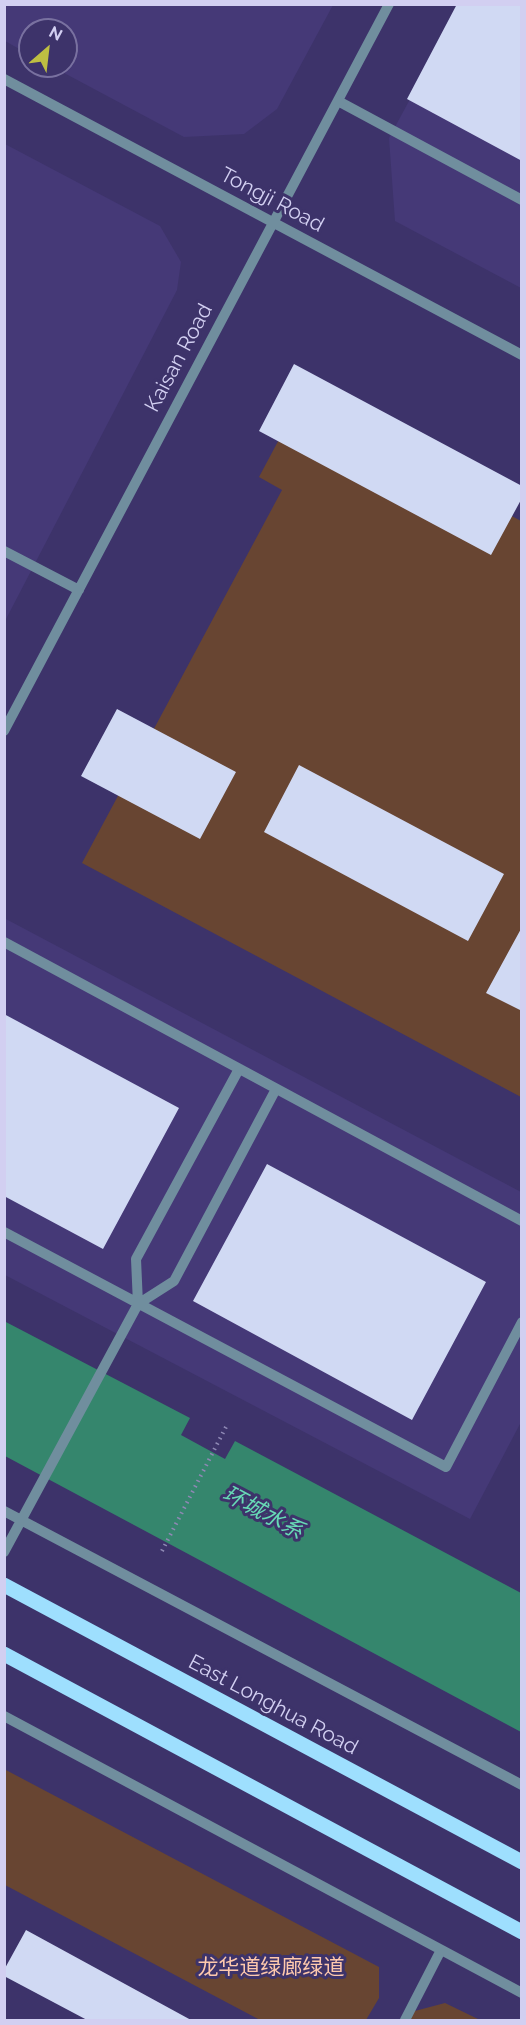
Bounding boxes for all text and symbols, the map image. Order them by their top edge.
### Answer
north arrow [18,18,78,78]
text: N [46,22,66,45]
street label: Tongji Road [216,162,328,238]
street label: Kaisan Road [140,300,218,416]
water label: 环城水系 [218,1481,308,1545]
street label: East Longhua Road [184,1650,362,1760]
park label: 龙华道绿廊绿道 [198,1955,344,1981]

